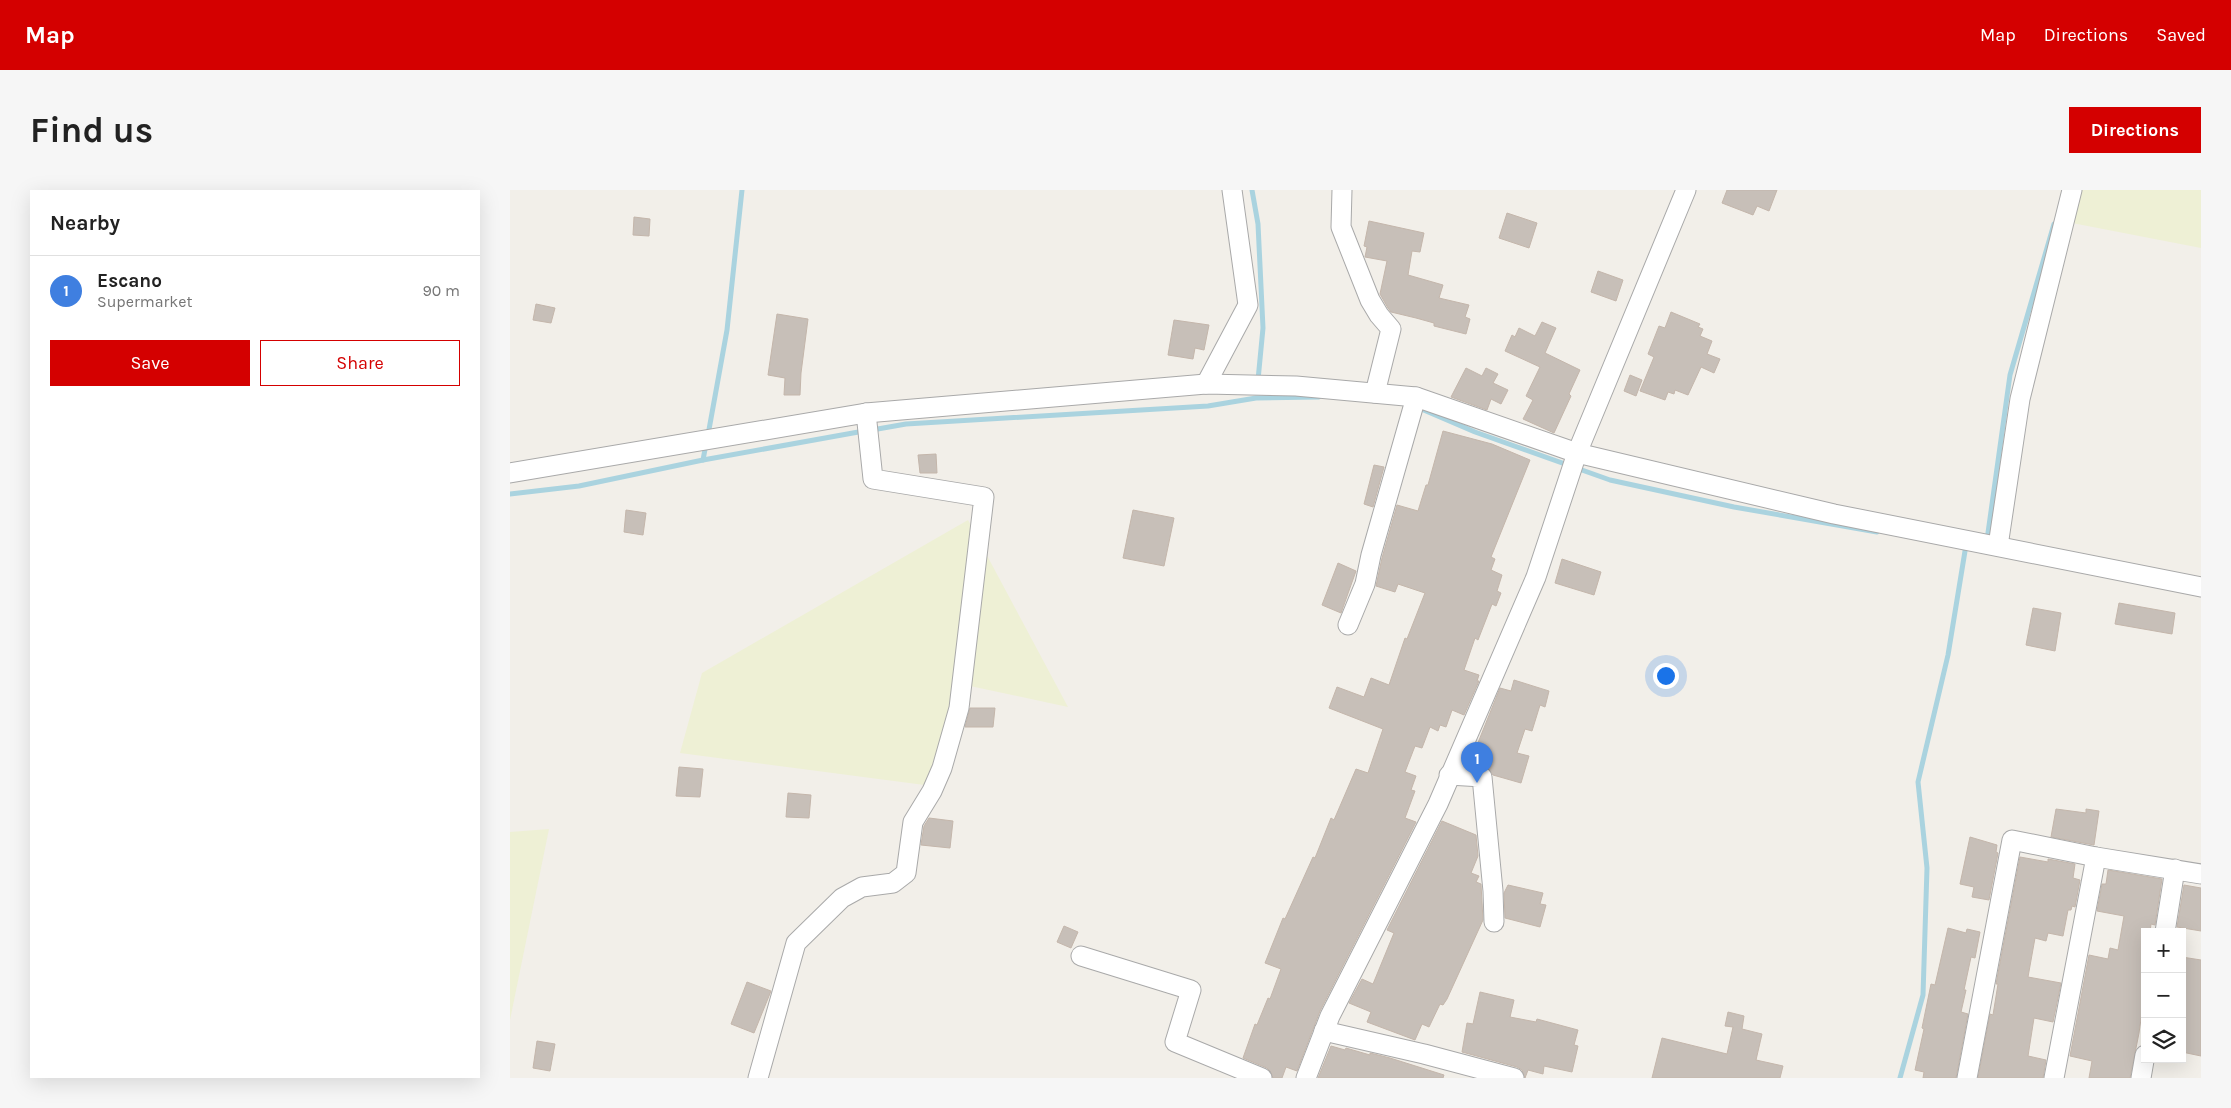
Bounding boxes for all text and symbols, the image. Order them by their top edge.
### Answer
text: Map [25,21,75,49]
text: Map [1980,24,2016,46]
text: Directions [2044,24,2128,46]
text: Saved [2156,24,2206,46]
button: Directions [2069,107,2201,153]
text: Find us [30,110,153,151]
text: Nearby [50,211,120,235]
text: Escano [97,270,162,292]
text: 1 [63,281,69,300]
text: 90 m [422,281,460,300]
text: Supermarket [97,292,193,311]
button: Save [50,340,250,386]
button: Share [260,340,460,386]
your location [1653,663,1679,689]
pin: 1 [1461,742,1493,783]
map controls [2141,928,2186,1063]
button: + [2141,928,2186,973]
button: − [2141,973,2186,1018]
button: layers [2141,1018,2186,1063]

